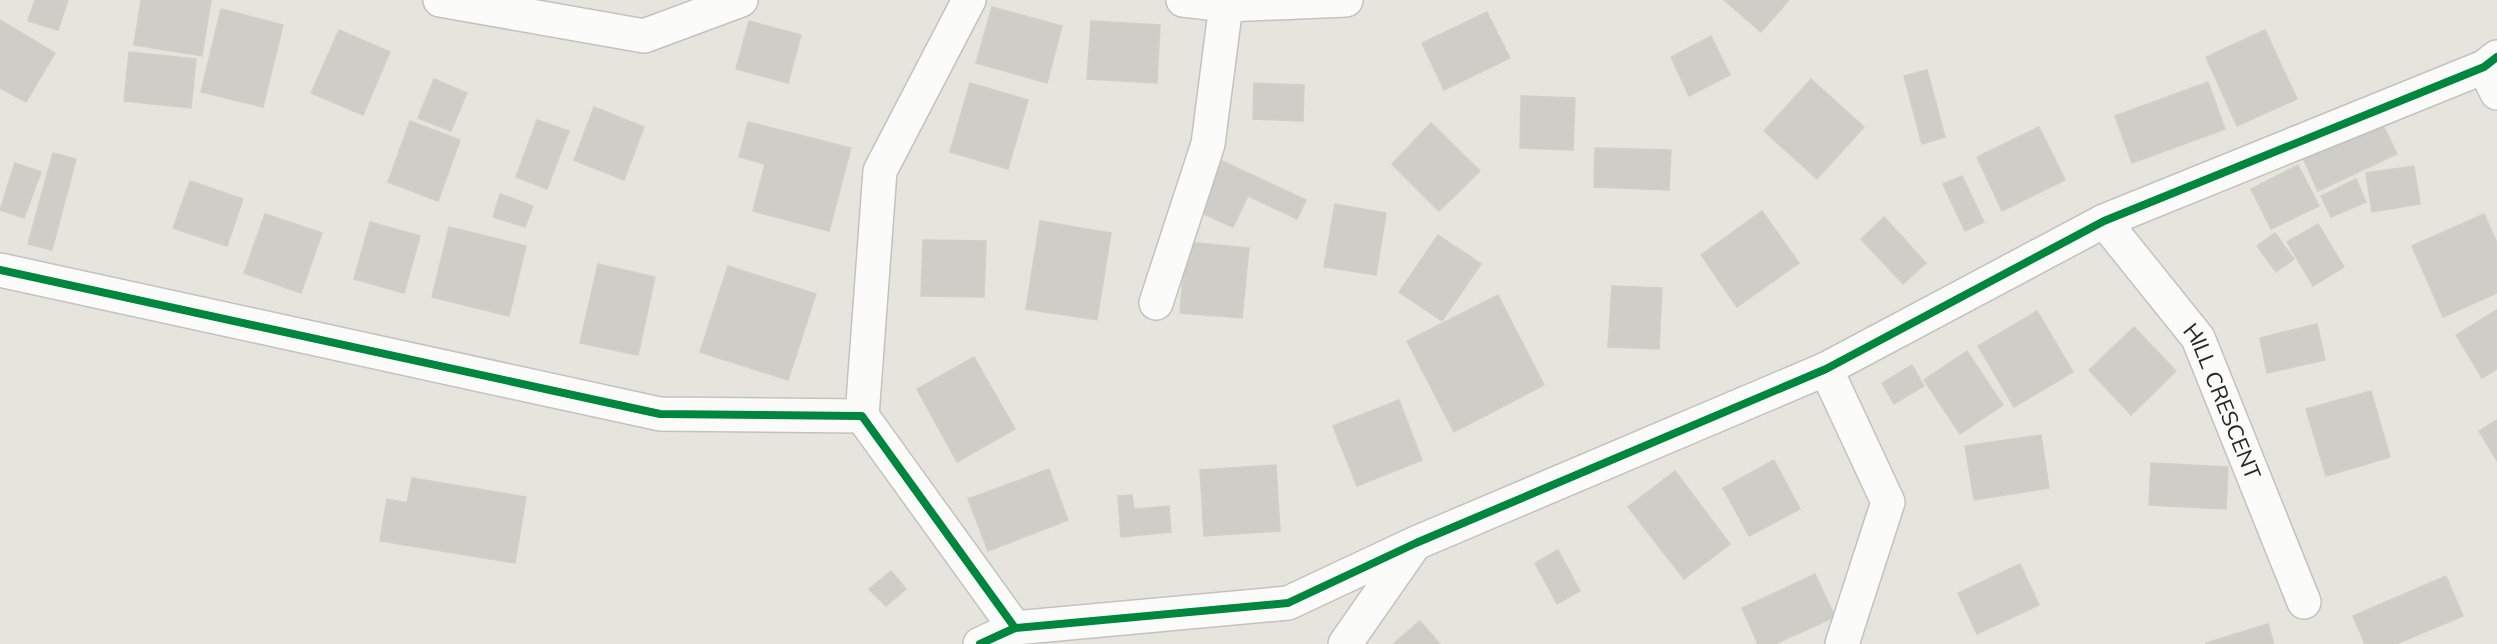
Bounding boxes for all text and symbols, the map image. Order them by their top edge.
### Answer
street label: HILL CRESCENT [2177,317,2267,484]

